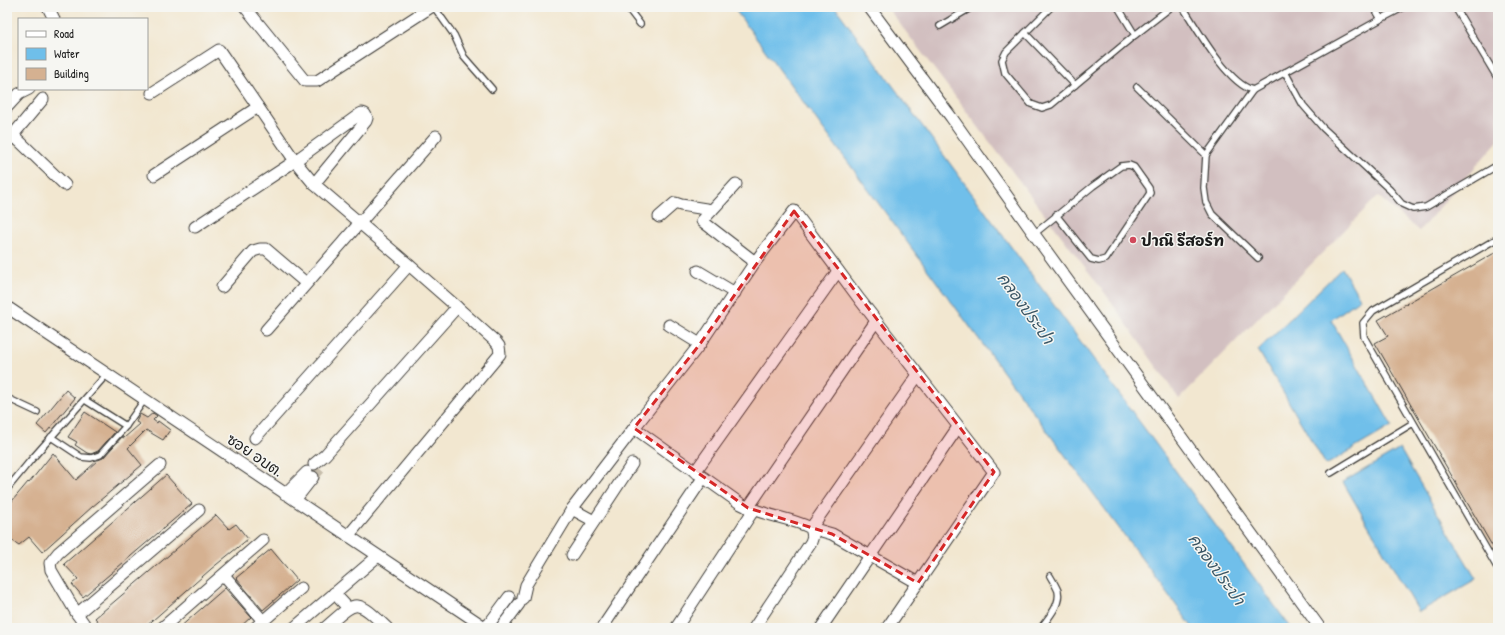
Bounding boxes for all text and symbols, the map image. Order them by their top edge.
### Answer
legend [18,18,148,90]
text: Road [54,25,74,42]
text: Water [54,45,80,62]
text: Building [54,65,89,82]
place label: ปาณิ รีสอร์ท [1141,230,1224,251]
marker: ปาณิ รีสอร์ท [1128,235,1138,245]
water label: คลองประปา [993,268,1060,349]
street label: ซอย อบต. [223,428,287,482]
water label: คลองประปา [1184,529,1251,610]

